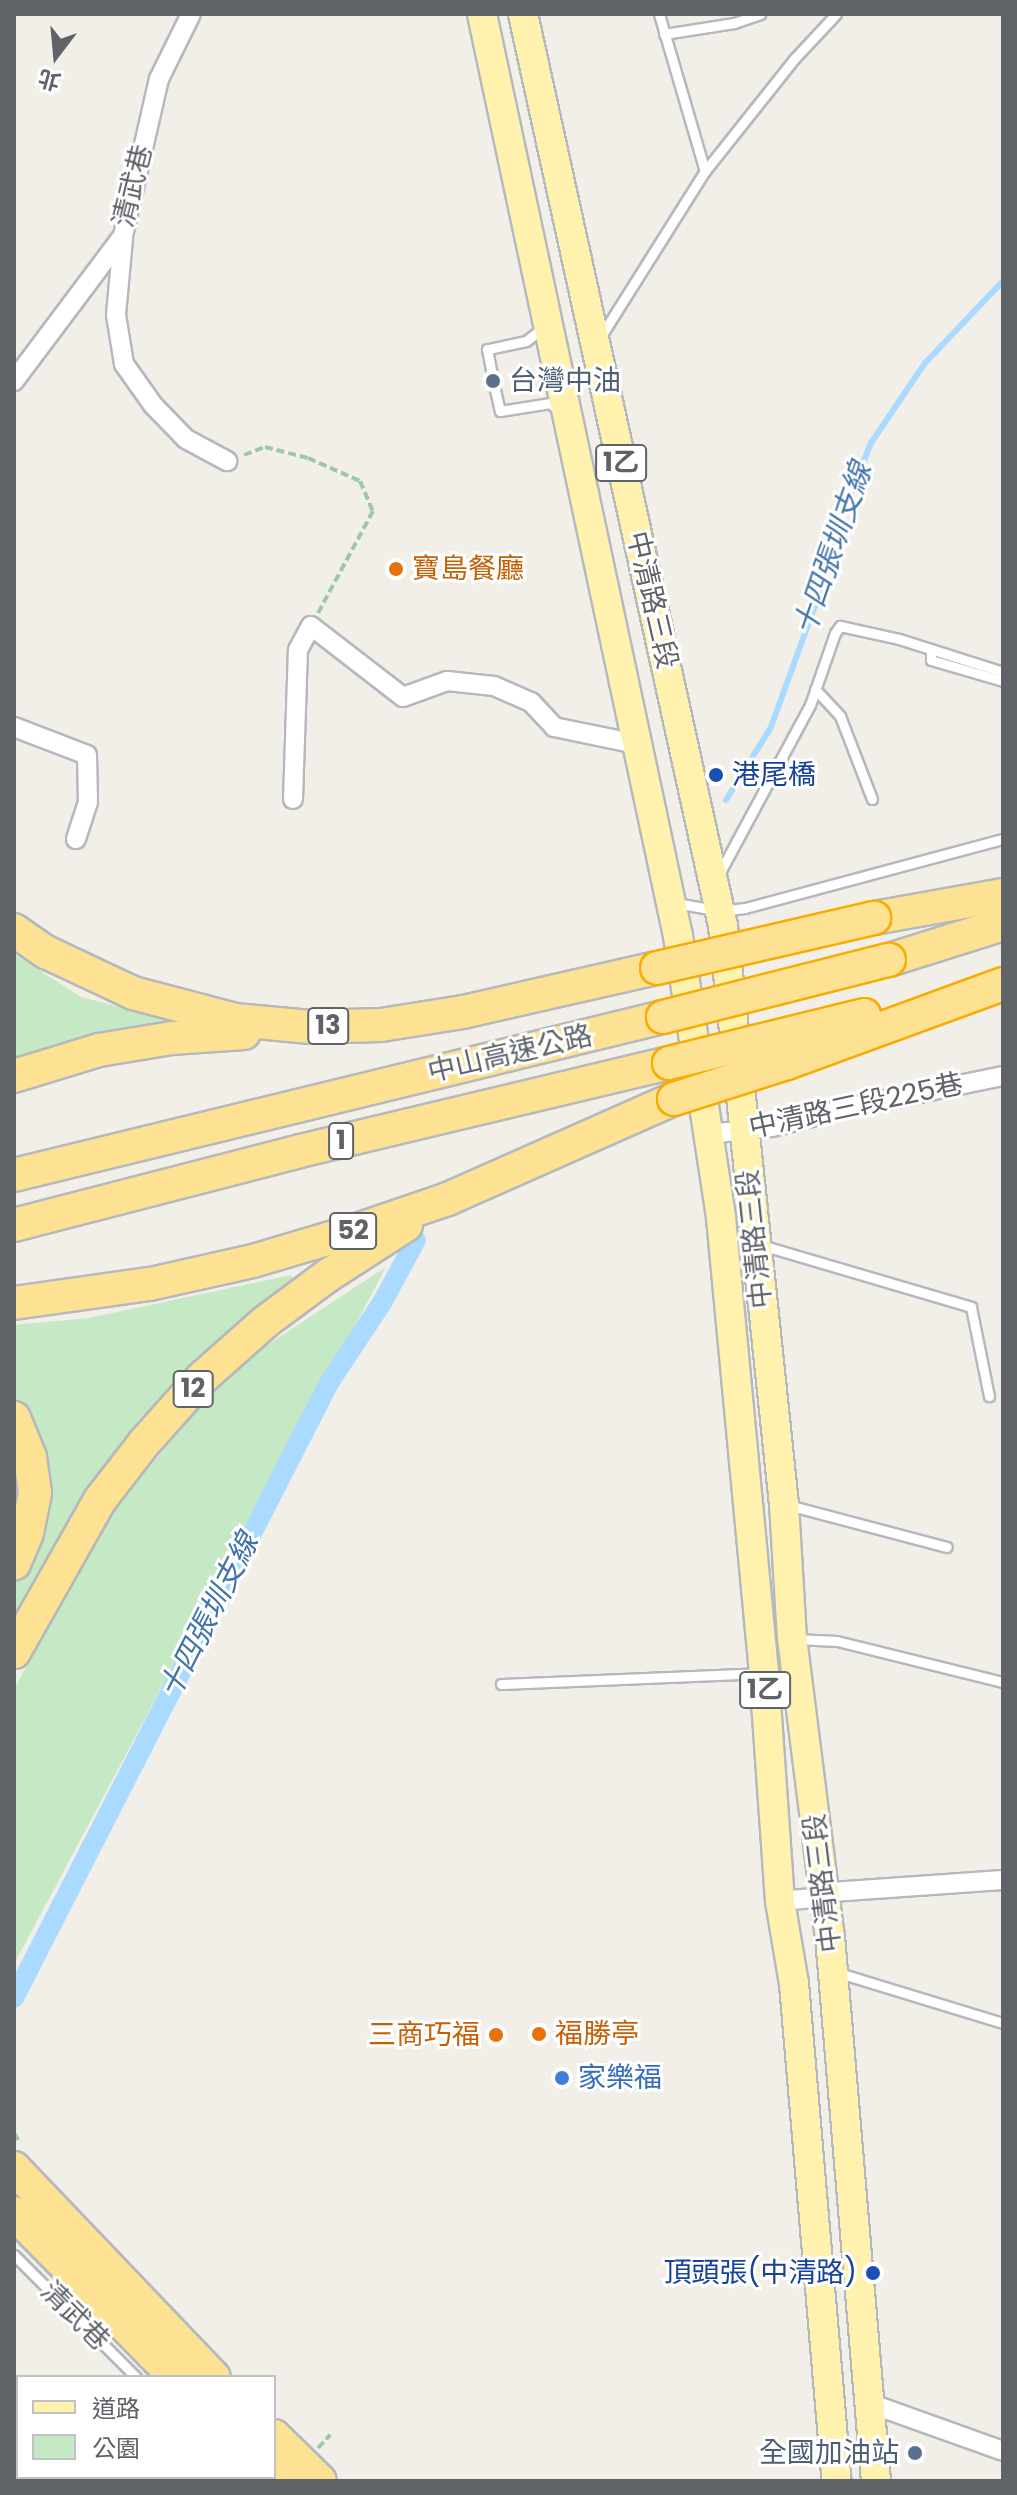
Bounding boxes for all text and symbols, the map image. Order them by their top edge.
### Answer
north arrow [16,16,96,96]
text: 北 [34,62,64,97]
street label: 清武巷 [107,141,159,231]
place label: 台灣中油 [509,364,621,398]
marker: 台灣中油 [484,372,502,390]
road number: 1乙 [595,441,647,485]
water label: 十四張圳支線 [787,458,879,640]
street label: 中清路三段 [620,528,684,672]
place label: 寶島餐廳 [412,552,524,586]
marker: 寶島餐廳 [387,560,405,578]
place label: 港尾橋 [732,758,816,792]
marker: 港尾橋 [707,766,725,784]
road number: 13 [306,1004,350,1048]
street label: 中山高速公路 [424,1019,596,1089]
street label: 中清路三段225巷 [746,1067,966,1145]
road number: 1 [327,1119,355,1163]
street label: 中清路三段 [731,1168,779,1310]
road number: 52 [329,1209,377,1253]
road number: 12 [171,1367,215,1411]
water label: 十四張圳支線 [152,1528,266,1704]
road number: 1乙 [739,1668,791,1712]
street label: 中清路三段 [798,1811,848,1955]
place label: 福勝亭 [555,2017,639,2051]
place label: 三商巧福 [368,2018,480,2052]
marker: 福勝亭 [530,2025,548,2043]
marker: 三商巧福 [487,2026,505,2044]
place label: 家樂福 [578,2061,662,2095]
marker: 家樂福 [553,2069,571,2087]
place label: 頂頭張(中清路) [664,2256,857,2290]
marker: 頂頭張(中清路) [864,2264,882,2282]
street label: 清武巷 [33,2274,117,2358]
legend [16,2375,276,2479]
text: 道路 [92,2392,140,2425]
text: 公園 [92,2432,140,2465]
place label: 全國加油站 [759,2436,899,2470]
marker: 全國加油站 [906,2444,924,2462]

